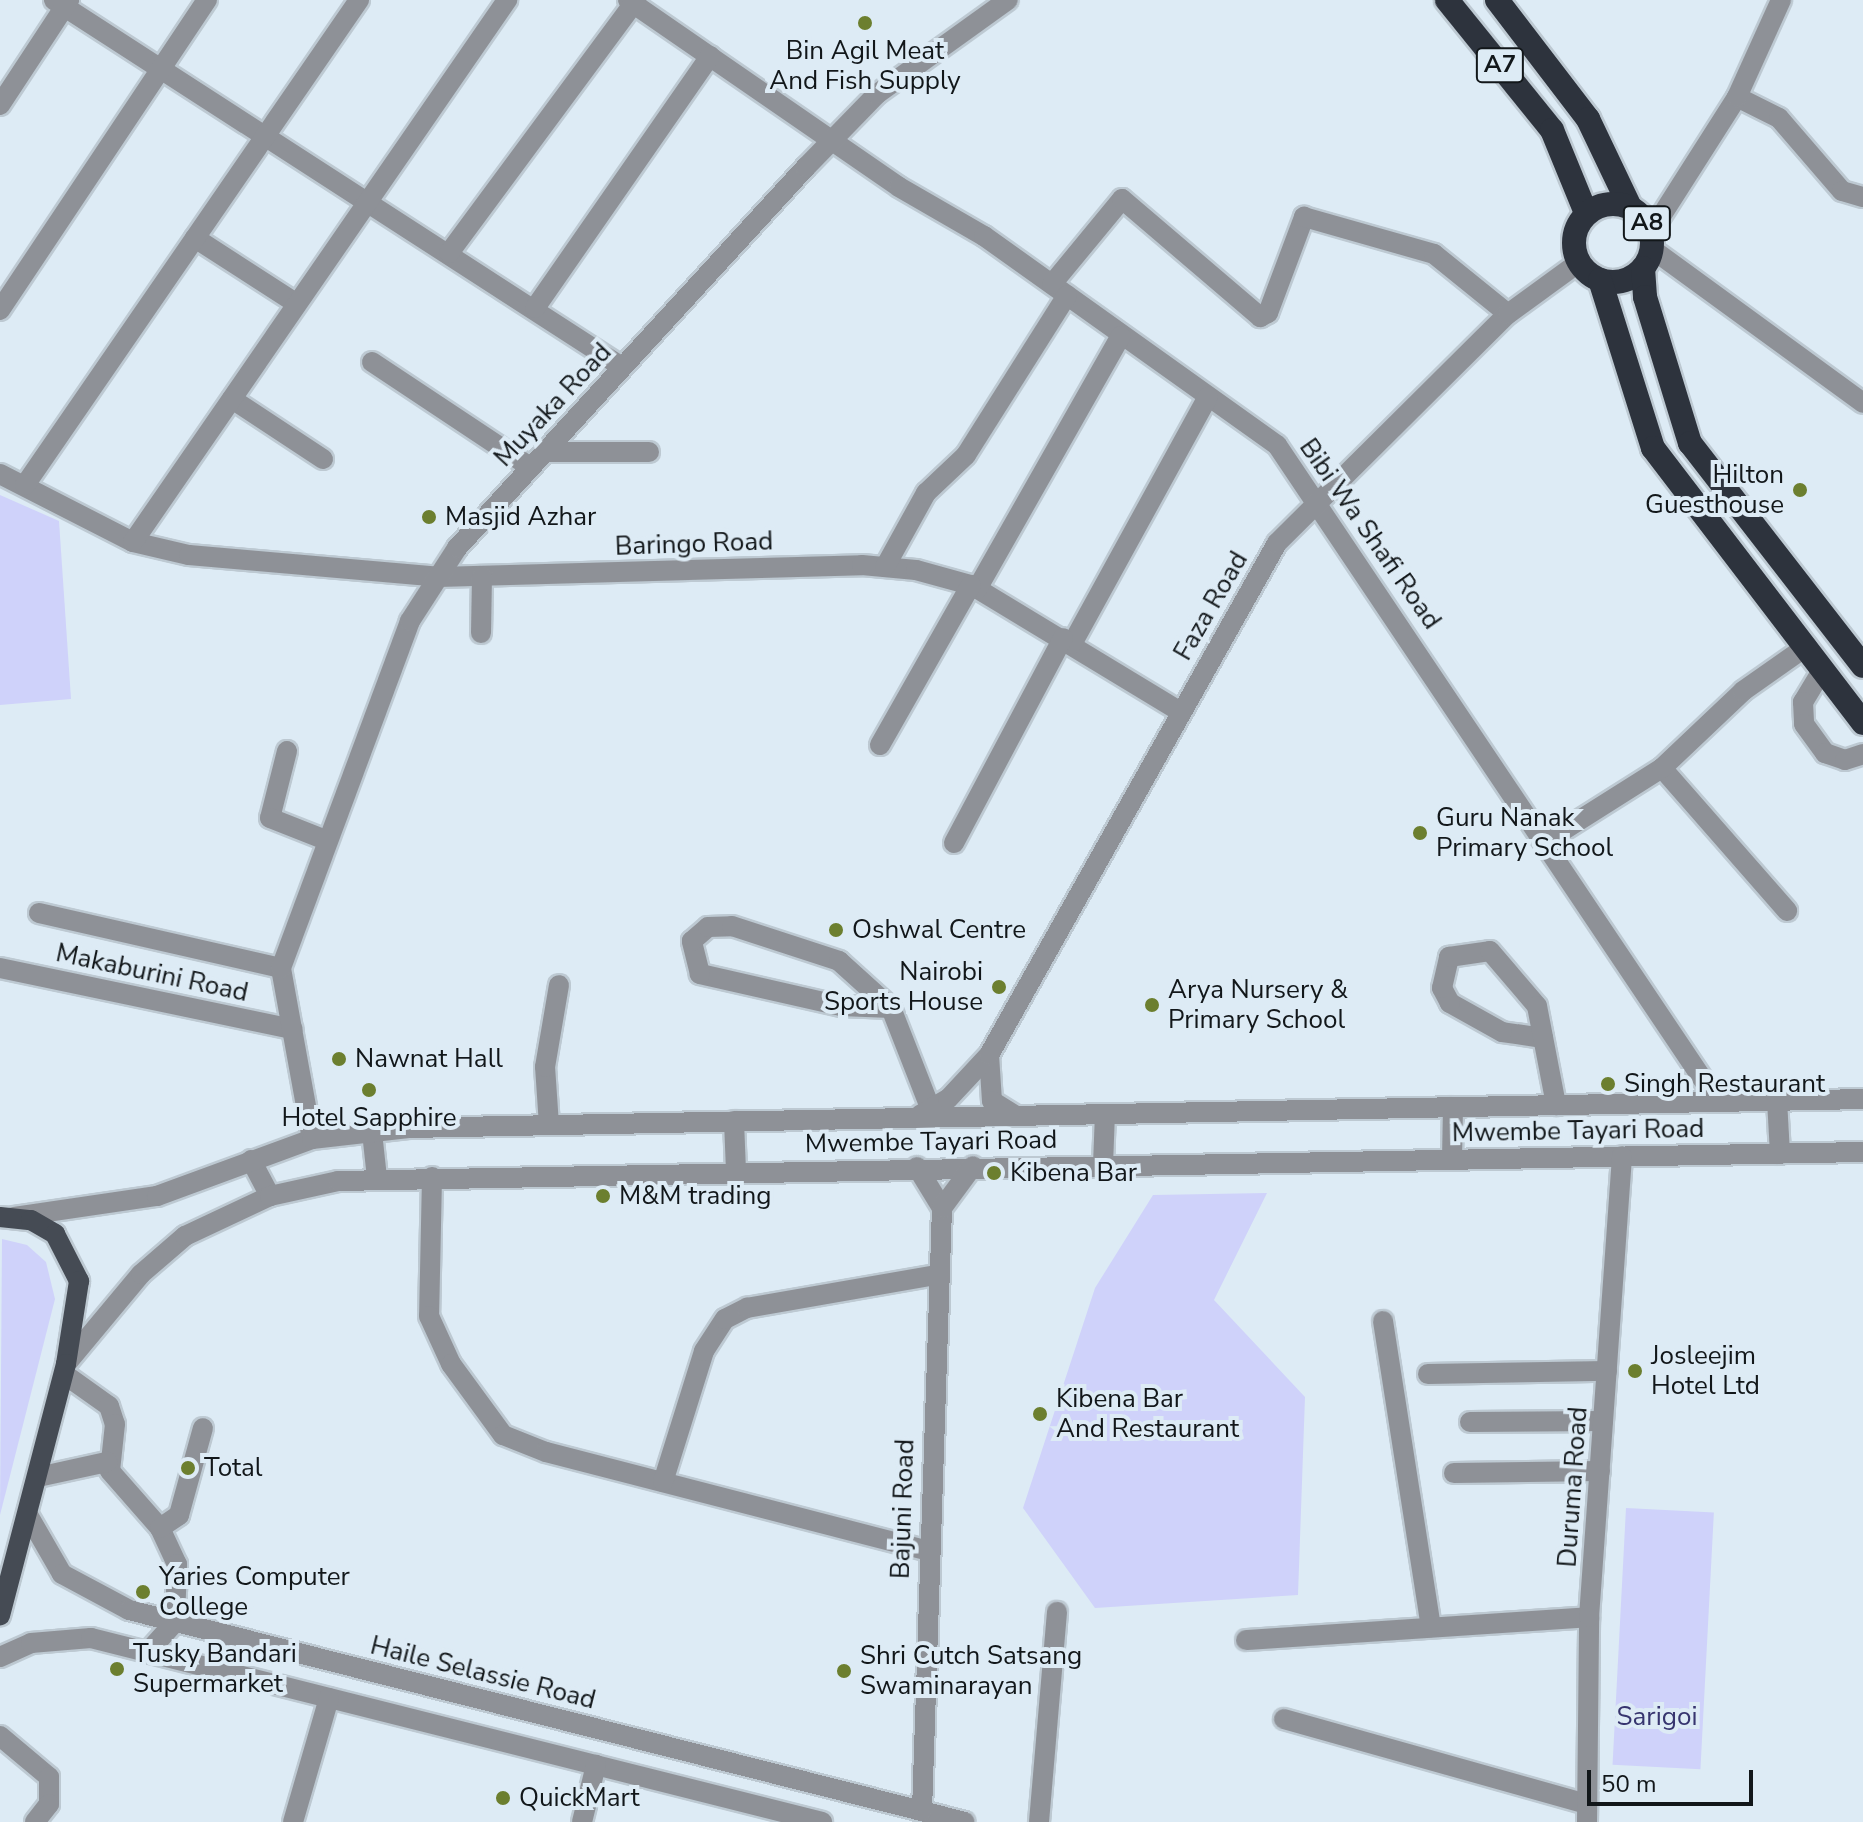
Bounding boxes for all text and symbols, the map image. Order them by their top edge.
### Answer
marker: Bin Agil Meat And Fish Supply [856,14,874,32]
place label: Bin Agil Meat And Fish Supply [769,35,961,96]
road number: A7 [1474,45,1526,85]
road number: A8 [1621,203,1673,243]
street label: Muyaka Road [488,337,618,473]
street label: Bibi Wa Shafi Road [1293,433,1447,635]
place label: Hilton Guesthouse [1645,459,1784,520]
marker: Hilton Guesthouse [1791,481,1809,499]
place label: Masjid Azhar [445,501,596,533]
marker: Masjid Azhar [420,508,438,526]
street label: Baringo Road [614,526,774,562]
street label: Faza Road [1167,546,1255,666]
place label: Guru Nanak Primary School [1436,802,1613,864]
marker: Guru Nanak Primary School [1411,824,1429,842]
place label: Oshwal Centre [852,914,1026,946]
marker: Oshwal Centre [827,921,845,939]
street label: Makaburini Road [53,937,251,1009]
place label: Nairobi Sports House [824,956,983,1018]
place label: Arya Nursery & Primary School [1168,974,1348,1036]
marker: Nairobi Sports House [990,978,1008,996]
marker: Arya Nursery & Primary School [1143,996,1161,1014]
place label: Nawnat Hall [355,1043,503,1075]
marker: Nawnat Hall [330,1050,348,1068]
place label: Singh Restaurant [1624,1068,1825,1100]
marker: Singh Restaurant [1599,1075,1617,1093]
marker: Hotel Sapphire [360,1081,378,1099]
place label: Hotel Sapphire [281,1102,457,1134]
street label: Mwembe Tayari Road [1452,1113,1704,1149]
street label: Mwembe Tayari Road [805,1124,1057,1160]
place label: Kibena Bar [1010,1157,1137,1189]
marker: Kibena Bar [985,1164,1003,1182]
place label: M&M trading [619,1180,771,1212]
marker: M&M trading [594,1187,612,1205]
place label: Josleejim Hotel Ltd [1651,1340,1760,1402]
marker: Josleejim Hotel Ltd [1626,1362,1644,1380]
place label: Kibena Bar And Restaurant [1056,1383,1239,1444]
marker: Kibena Bar And Restaurant [1031,1405,1049,1423]
street label: Duruma Road [1552,1406,1594,1568]
street label: Bajuni Road [885,1438,921,1580]
place label: Total [204,1452,263,1484]
marker: Total [179,1459,197,1477]
place label: Yaries Computer College [159,1561,350,1622]
marker: Yaries Computer College [134,1583,152,1601]
street label: Haile Selassie Road [367,1630,599,1716]
place label: Tusky Bandari Supermarket [133,1638,297,1700]
place label: Shri Cutch Satsang Swaminarayan [860,1640,1082,1702]
marker: Tusky Bandari Supermarket [108,1660,126,1678]
marker: Shri Cutch Satsang Swaminarayan [835,1662,853,1680]
park label: Sarigoi [1617,1701,1697,1733]
scale bar [1591,1754,1757,1804]
text: 50 m [1601,1768,1657,1800]
place label: QuickMart [519,1782,640,1814]
marker: QuickMart [494,1789,512,1807]

